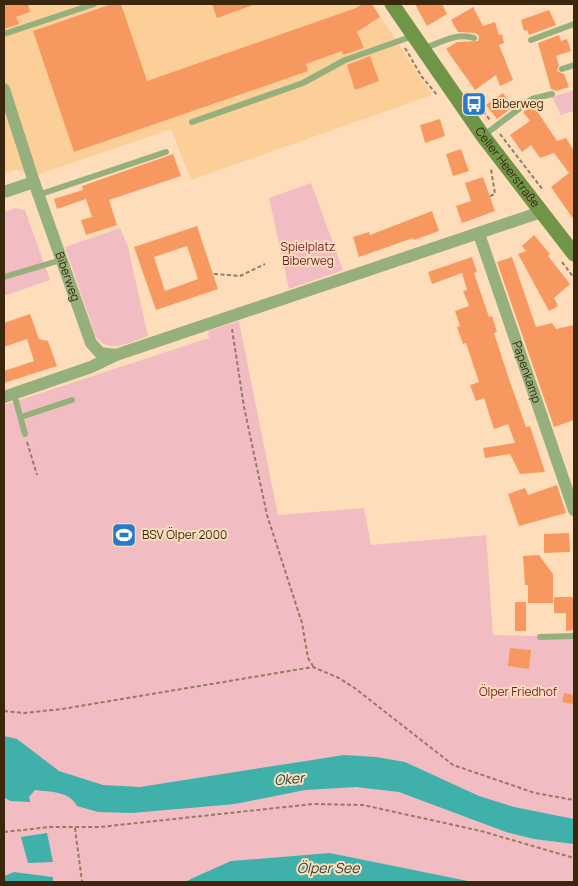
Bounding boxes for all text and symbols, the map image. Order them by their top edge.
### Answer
bus stop icon: Biberweg [461,91,487,117]
place label: Biberweg [492,95,544,112]
street label: Celler Heerstraße [471,123,544,211]
park label: Spielplatz Biberweg [281,238,335,269]
street label: Biberweg [51,249,85,304]
street label: Papenkamp [508,339,546,405]
sports icon: BSV Ölper 2000 [111,522,137,548]
place label: BSV Ölper 2000 [142,526,227,543]
park label: Ölper Friedhof [479,683,558,700]
water label: Oker [273,768,307,789]
water label: Ölper See [297,858,360,877]

